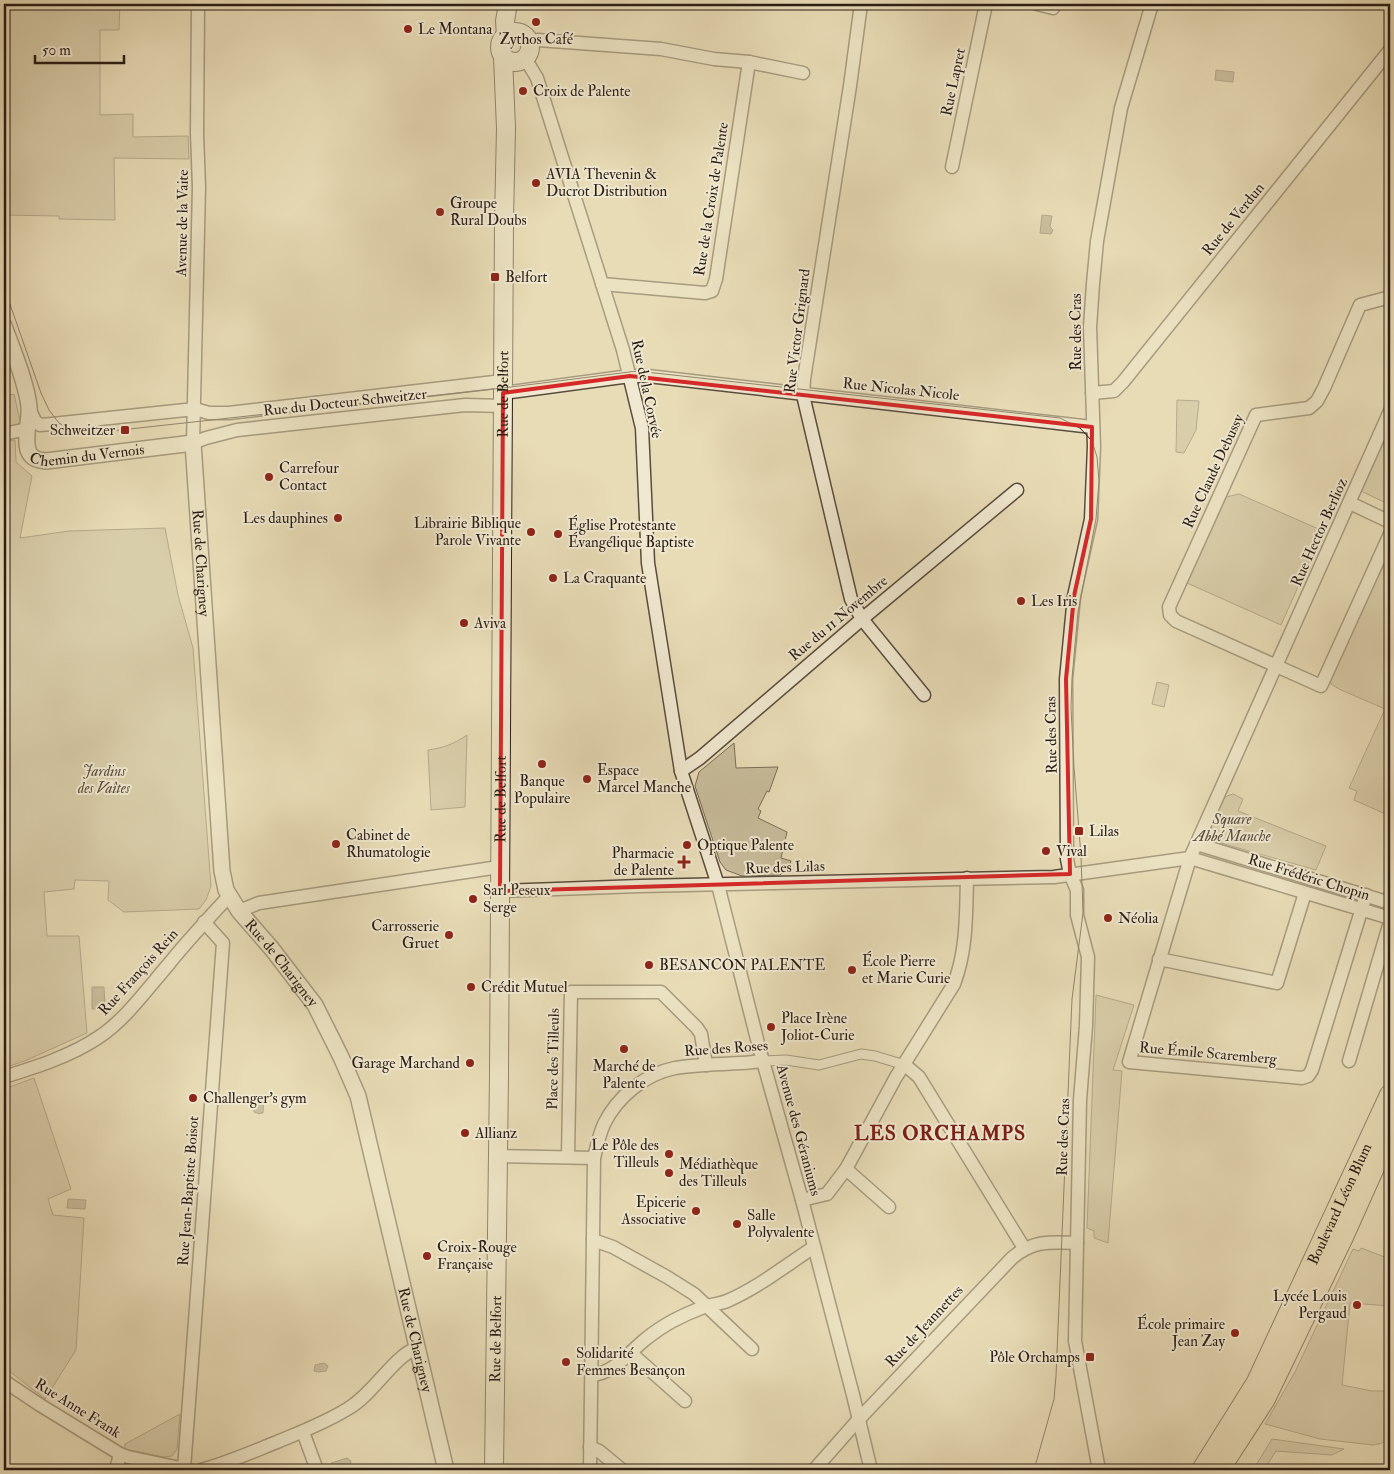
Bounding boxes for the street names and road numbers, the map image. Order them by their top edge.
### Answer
street label: Rue Lapret [937,46,971,118]
street label: Rue de la Croix de Palente [690,121,733,277]
street label: Avenue de la Vaite [172,169,193,278]
street label: Rue de Verdun [1198,179,1269,260]
street label: Rue Victor Grignard [780,267,815,394]
street label: Rue des Cras [1067,293,1086,371]
street label: Rue de la Corvée [627,338,666,440]
street label: Rue de Belfort [494,350,513,438]
street label: Rue Nicolas Nicole [842,374,960,405]
street label: Rue du Docteur Schweitzer [262,384,428,421]
street label: Rue Claude Debussy [1179,411,1248,531]
street label: Chemin du Vernois [26,440,145,471]
street label: Rue Hector Berlioz [1287,475,1352,589]
street label: Rue de Charigney [188,509,214,617]
street label: Rue du 11 Novembre [785,571,892,665]
street label: Rue des Cras [1041,696,1062,774]
street label: Rue de Belfort [491,755,511,843]
street label: Rue Frédéric Chopin [1245,850,1372,906]
street label: Rue des Lilas [745,857,825,878]
street label: Rue de Charigney [240,915,322,1011]
street label: Rue François Rein [94,925,183,1020]
street label: Place des Tilleuls [543,1008,564,1110]
street label: Rue des Roses [683,1036,769,1061]
street label: Rue Émile Scaremberg [1138,1036,1278,1069]
street label: Avenue des Géraniums [772,1061,825,1198]
street label: Rue des Cras [1053,1098,1074,1176]
street label: Rue Jean-Baptiste Boisot [174,1115,204,1267]
street label: Boulevard Léon Blum [1304,1140,1376,1268]
street label: Rue de Jeannettes [881,1281,968,1372]
street label: Rue de Charigney [393,1286,437,1395]
street label: Rue de Belfort [486,1295,506,1383]
street label: Rue Anne Frank [31,1374,124,1442]

